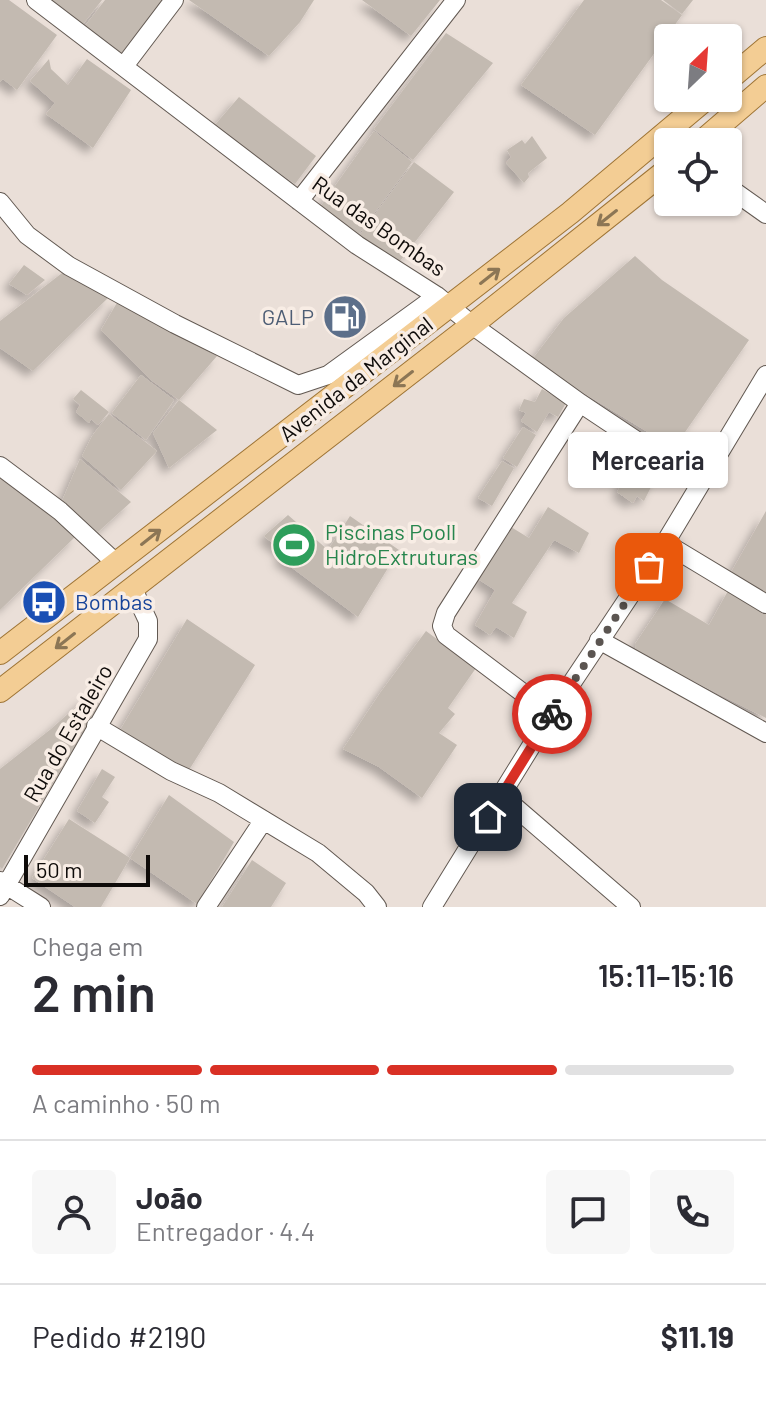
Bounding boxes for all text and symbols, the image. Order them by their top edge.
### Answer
north arrow [654,24,742,112]
map controls [654,24,742,216]
button: locate [654,128,742,216]
street label: Rua das Bombas [308,170,451,281]
one-way arrow [597,209,618,227]
one-way arrow [479,267,500,284]
fuel station icon: GALP [321,293,369,341]
place label: GALP [262,303,314,329]
street label: Avenida da Marginal [273,310,437,446]
one-way arrow [393,370,414,388]
callout: Mercearia [569,431,729,487]
text: Mercearia [591,444,705,475]
place label: Piscinas Pooll HidroExtruturas [325,518,478,569]
sports icon: Piscinas Pooll HidroExtruturas [270,521,318,569]
one-way arrow [140,529,161,546]
pin [615,533,683,601]
icon: bag [627,545,671,589]
bus stop icon: Bombas [20,578,68,626]
place label: Bombas [75,588,153,614]
one-way arrow [55,633,76,650]
street label: Rua do Estaleiro [17,659,117,806]
courier [512,674,592,754]
icon: bike [530,692,574,736]
pin [454,783,522,851]
icon: home [466,795,510,839]
scale bar [24,851,150,887]
text: 50 m [36,856,82,882]
text: Chega em [32,930,143,961]
text: 15:11–15:16 [598,957,734,993]
text: 2 min [32,960,156,1022]
text: A caminho · 50 m [32,1087,221,1118]
button: person [32,1170,116,1254]
button: chat [546,1170,630,1254]
button: phone [650,1170,734,1254]
text: João [136,1179,203,1215]
text: Entregador · 4.4 [136,1215,315,1246]
text: Pedido #2190 [32,1318,206,1354]
text: $11.19 [661,1318,734,1354]

